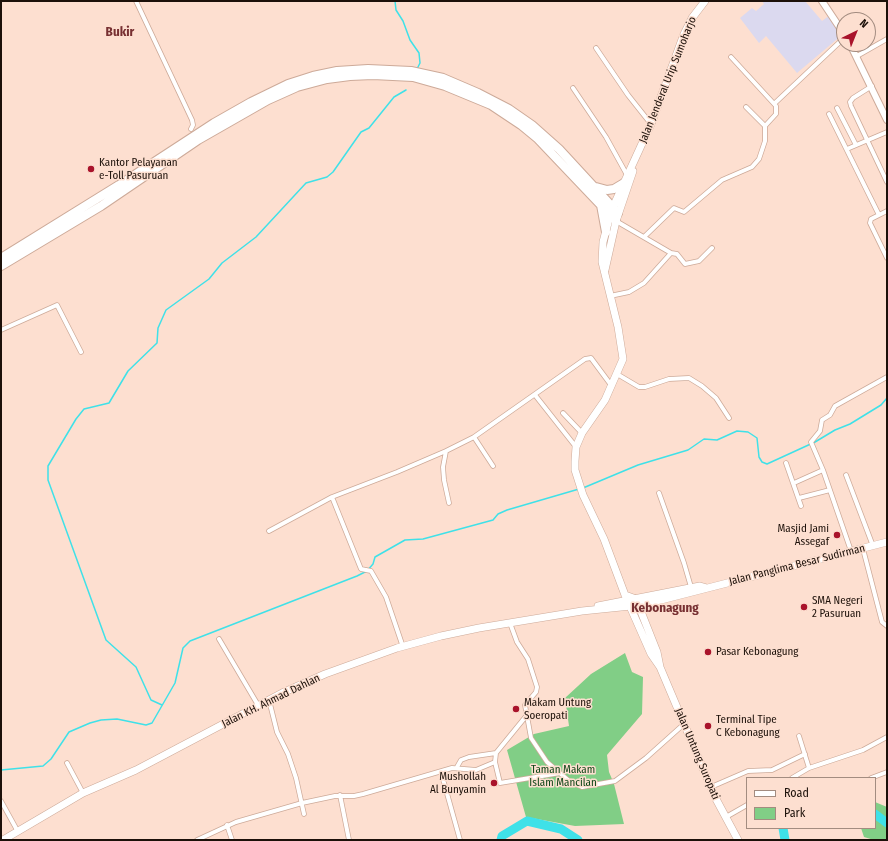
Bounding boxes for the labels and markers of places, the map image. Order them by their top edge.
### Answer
place label: Kantor Pelayanan e-Toll Pasuruan [99,156,178,182]
marker: Kantor Pelayanan e-Toll Pasuruan [86,164,96,174]
place label: Masjid Jami Assegaf [778,522,829,548]
marker: Masjid Jami Assegaf [832,530,842,540]
place label: SMA Negeri 2 Pasuruan [812,594,863,620]
marker: SMA Negeri 2 Pasuruan [799,602,809,612]
place label: Pasar Kebonagung [716,645,799,659]
marker: Pasar Kebonagung [703,647,713,657]
place label: Makam Untung Soeropati [524,696,591,722]
marker: Makam Untung Soeropati [511,704,521,714]
place label: Terminal Tipe C Kebonagung [716,713,780,739]
marker: Terminal Tipe C Kebonagung [703,721,713,731]
place label: Mushollah Al Bunyamin [430,770,486,796]
marker: Mushollah Al Bunyamin [489,778,499,788]

